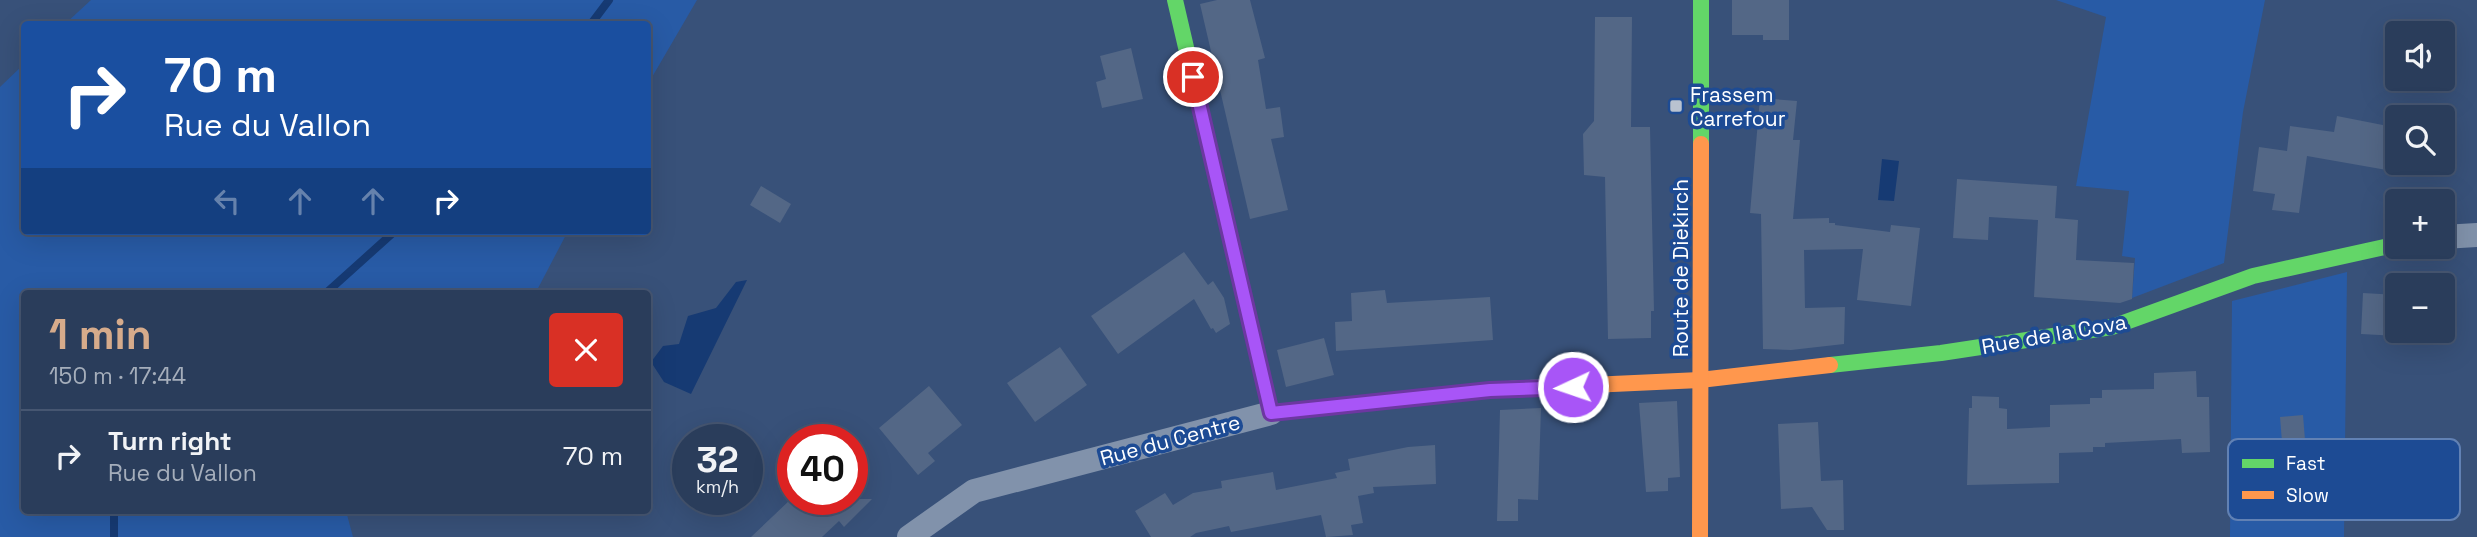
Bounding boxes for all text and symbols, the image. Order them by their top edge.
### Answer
map controls [2385,21,2455,343]
button: sound [2385,21,2455,91]
text: 70 m [164,44,277,106]
pin [1163,47,1223,107]
icon: right [49,49,140,140]
icon: arrive [1174,58,1212,96]
place label: Frassem Carrefour [1690,81,1786,132]
marker: Frassem Carrefour [1668,98,1684,114]
text: Rue du Vallon [164,105,371,145]
button: search [2385,105,2455,175]
street label: Route de Diekirch [1667,179,1694,357]
icon: left [208,182,246,220]
icon: ahead [281,182,319,220]
icon: ahead [354,182,392,220]
icon: right [427,182,465,220]
button: + [2385,189,2455,259]
button: − [2385,273,2455,343]
text: 1 min [49,308,152,361]
street label: Rue de la Cova [1979,308,2129,360]
button: close [549,313,623,387]
position arrow [1536,350,1610,424]
text: 150 m · 17:44 [49,361,186,391]
street label: Rue du Centre [1097,408,1243,472]
text: Turn right [108,424,232,458]
speed limit sign: 40 [777,424,868,515]
icon: right [49,437,87,475]
text: 32 [696,438,739,482]
text: 70 m [563,439,623,473]
legend [2228,439,2460,520]
text: Fast [2286,451,2326,476]
text: Rue du Vallon [108,458,257,488]
text: km/h [696,475,739,498]
text: Slow [2286,483,2329,508]

